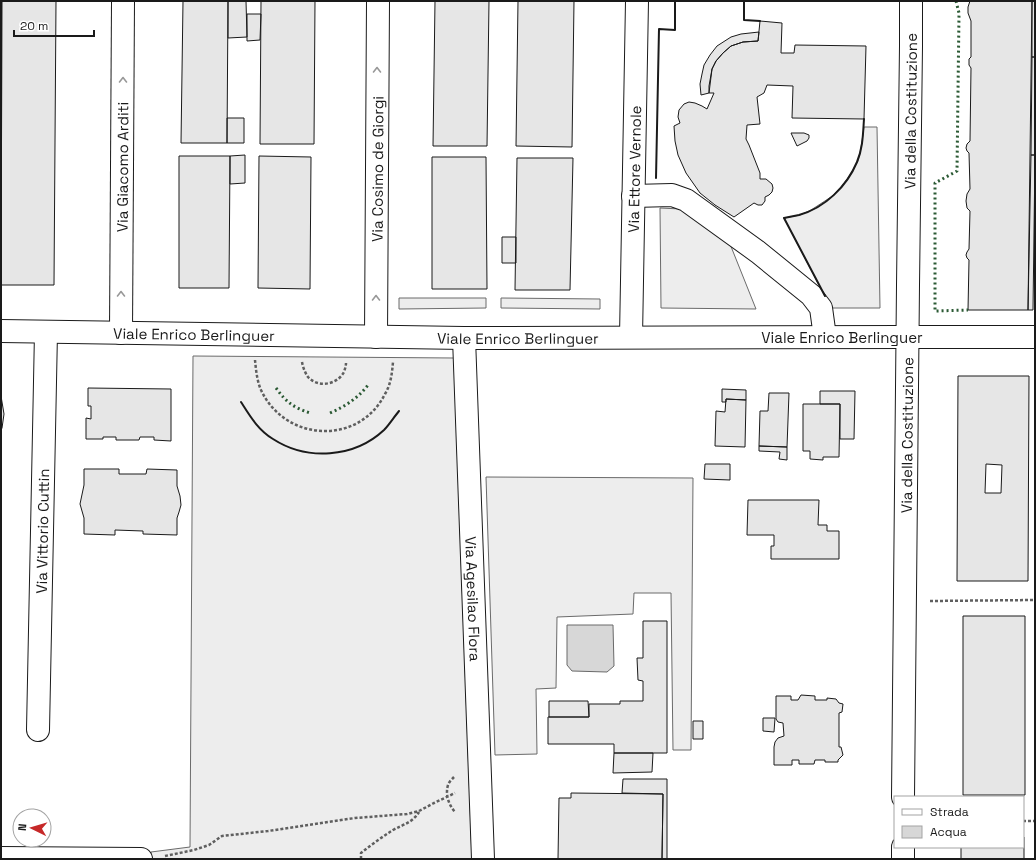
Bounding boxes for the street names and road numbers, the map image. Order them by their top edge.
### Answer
street label: Via della Costituzione [900,33,921,189]
street label: Via Cosimo de Giorgi [367,96,387,242]
street label: Via Giacomo Arditi [112,102,132,232]
street label: Via Ettore Vernole [623,105,645,233]
street label: Viale Enrico Berlinguer [113,323,275,345]
street label: Viale Enrico Berlinguer [437,328,599,348]
street label: Viale Enrico Berlinguer [761,328,923,347]
street label: Via della Costituzione [896,357,917,513]
street label: Via Vittorio Cuttin [31,468,53,594]
street label: Via Agesilao Flora [462,536,485,662]

